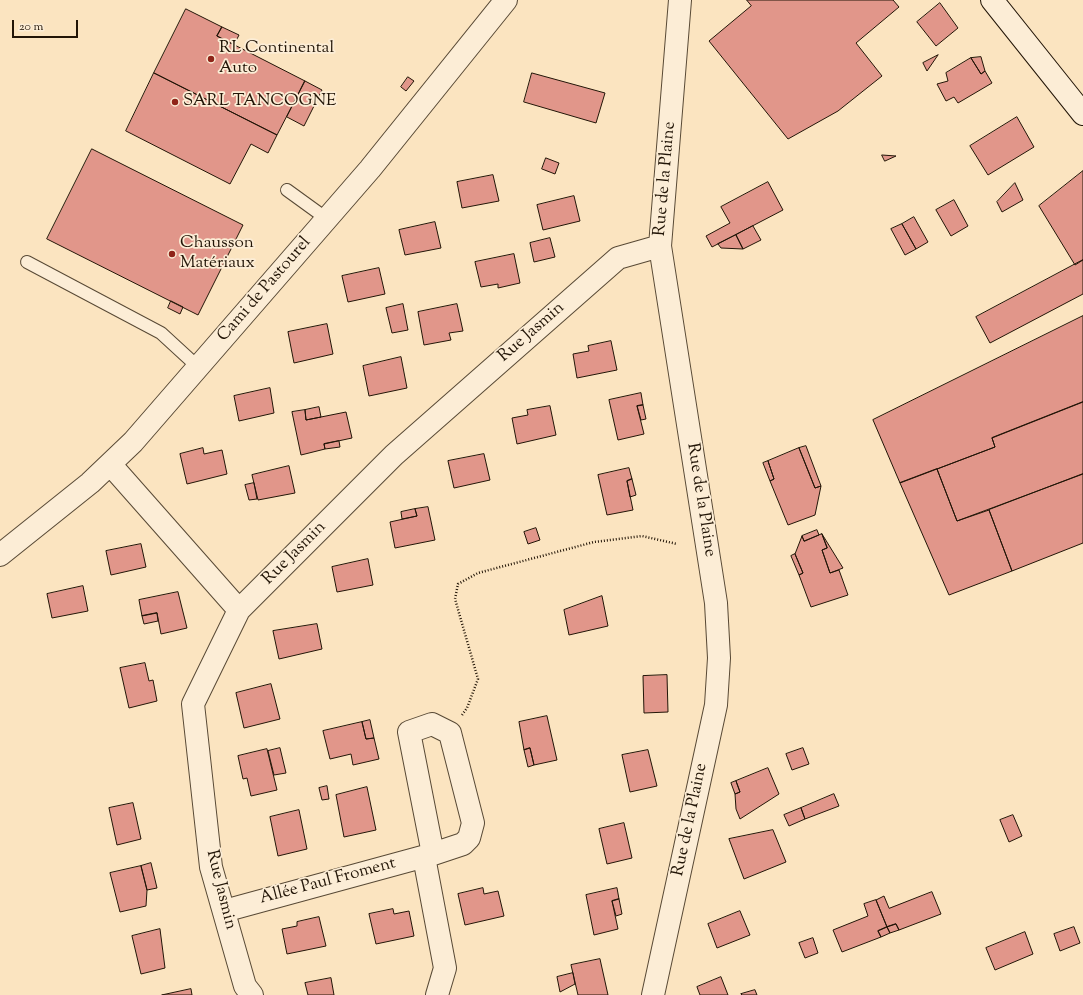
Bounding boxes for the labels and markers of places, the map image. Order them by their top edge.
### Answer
place label: RL Continental Auto [219,39,334,79]
marker: RL Continental Auto [206,54,216,64]
place label: SARL TANCOGNE [183,92,336,112]
marker: SARL TANCOGNE [170,97,180,107]
place label: Chausson Matériaux [180,234,255,274]
marker: Chausson Matériaux [167,249,177,259]

